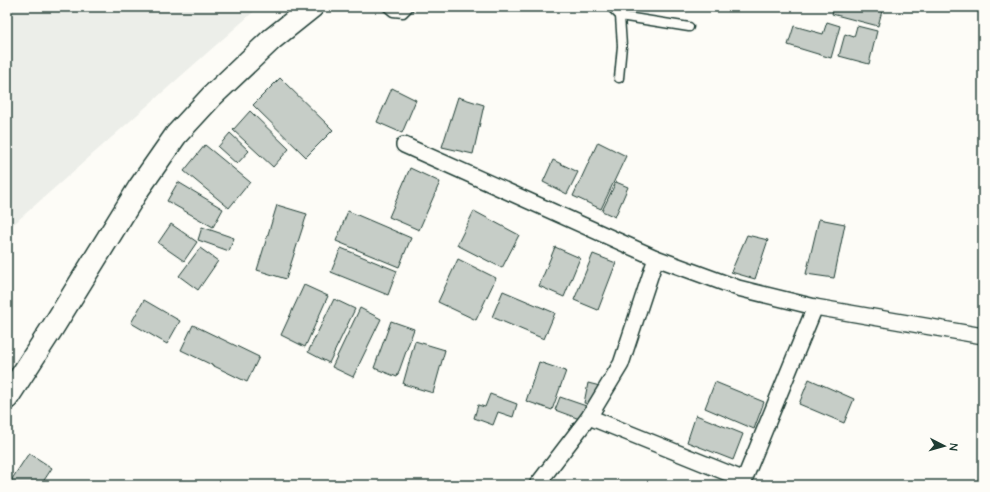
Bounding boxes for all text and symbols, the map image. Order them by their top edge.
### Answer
north arrow [924,426,964,466]
text: N [946,443,961,451]

